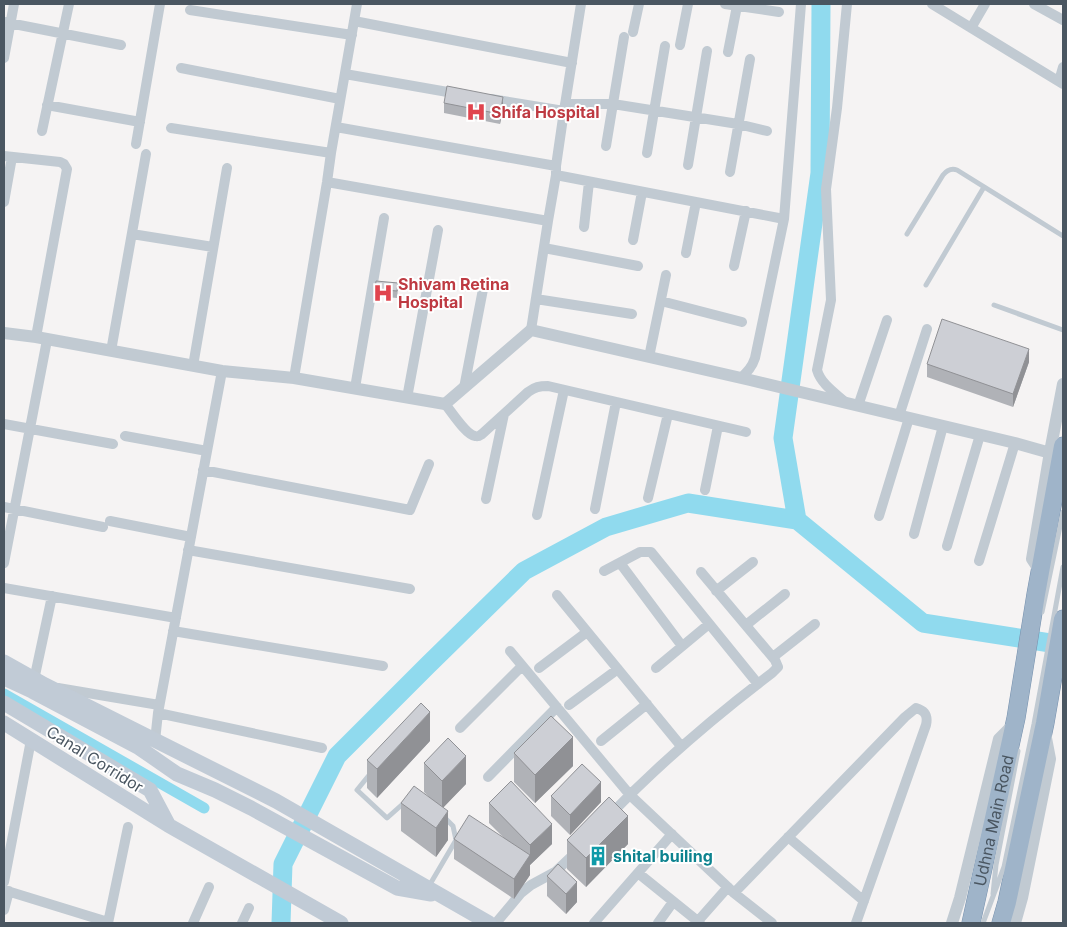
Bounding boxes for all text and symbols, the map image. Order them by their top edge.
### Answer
hospital icon: Shifa Hospital [465,101,487,123]
place label: Shifa Hospital [491,102,600,122]
place label: Shivam Retina Hospital [398,274,509,312]
hospital icon: Shivam Retina Hospital [372,282,394,304]
street label: Canal Corridor [43,721,147,797]
street label: Udhna Main Road [969,753,1018,888]
building icon: shital builing [587,845,609,867]
place label: shital builing [613,846,713,866]

